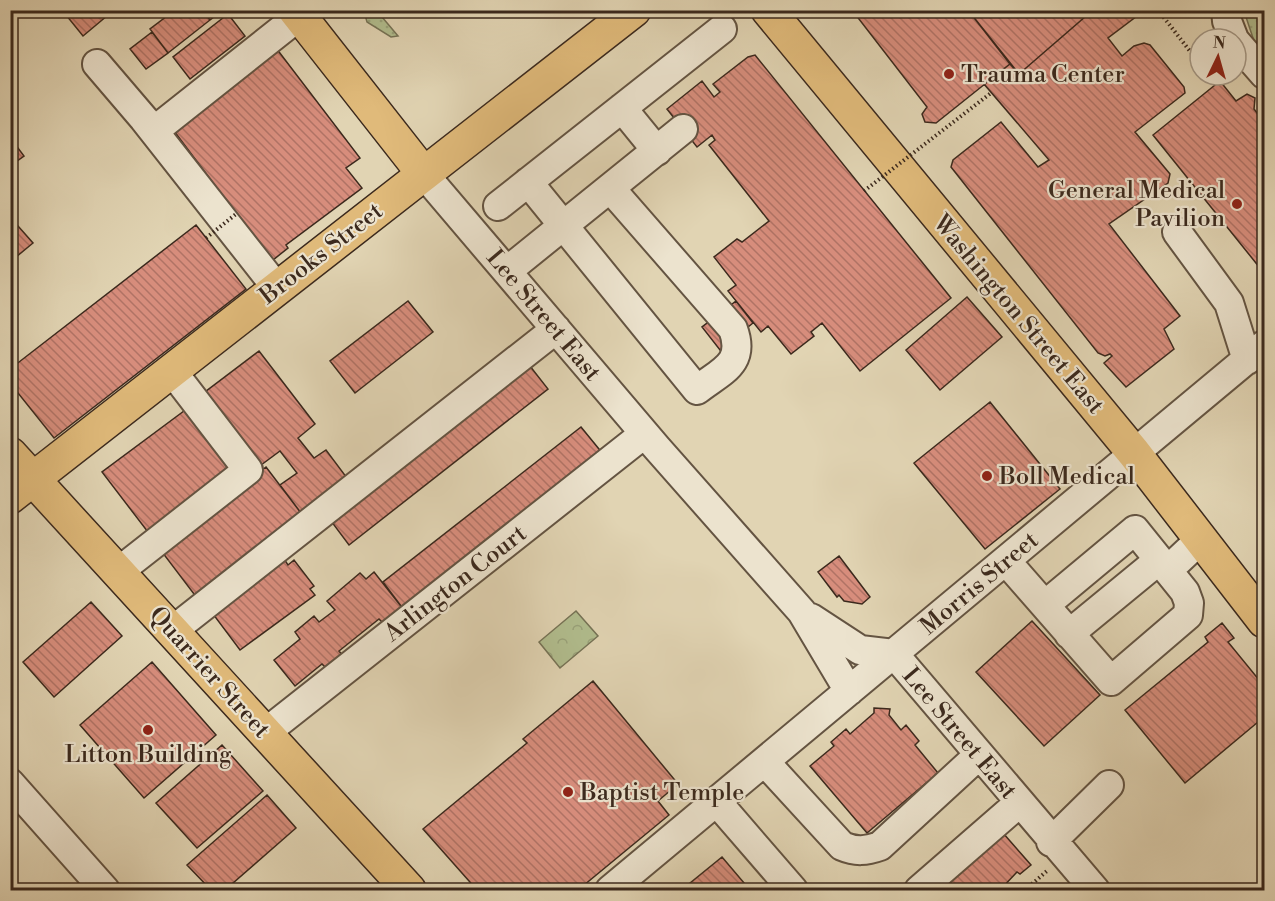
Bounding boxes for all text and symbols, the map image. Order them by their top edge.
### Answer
north arrow [1188,27,1248,87]
text: N [1212,33,1227,54]
place label: Trauma Center [961,60,1125,90]
marker: Trauma Center [942,67,956,81]
place label: General Medical Pavilion [1048,176,1225,234]
street label: Brooks Street [253,196,390,312]
marker: General Medical Pavilion [1230,197,1244,211]
street label: Washington Street East [925,208,1111,421]
street label: Lee Street East [479,244,607,388]
place label: Boll Medical [998,462,1135,492]
marker: Boll Medical [980,469,994,483]
street label: Arlington Court [378,519,533,649]
street label: Morris Street [914,525,1045,642]
street label: Quarrier Street [142,601,277,745]
street label: Lee Street East [895,662,1023,806]
marker: Litton Building [141,723,155,737]
place label: Litton Building [65,740,232,770]
place label: Baptist Temple [579,778,744,808]
marker: Baptist Temple [561,785,575,799]

